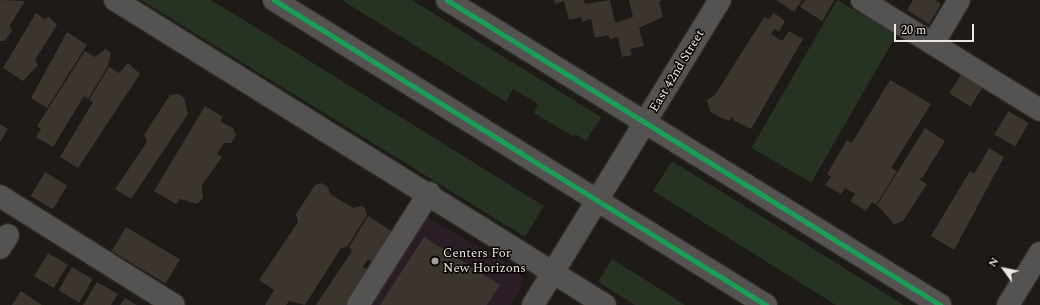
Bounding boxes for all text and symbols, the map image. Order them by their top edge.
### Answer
scale bar [896,16,976,42]
text: 20 m [901,21,926,40]
street label: East 42nd Street [646,27,708,115]
place label: Centers For New Horizons [443,246,526,277]
north arrow [984,249,1024,289]
text: N [984,254,1003,271]
marker: Centers For New Horizons [430,256,440,266]

